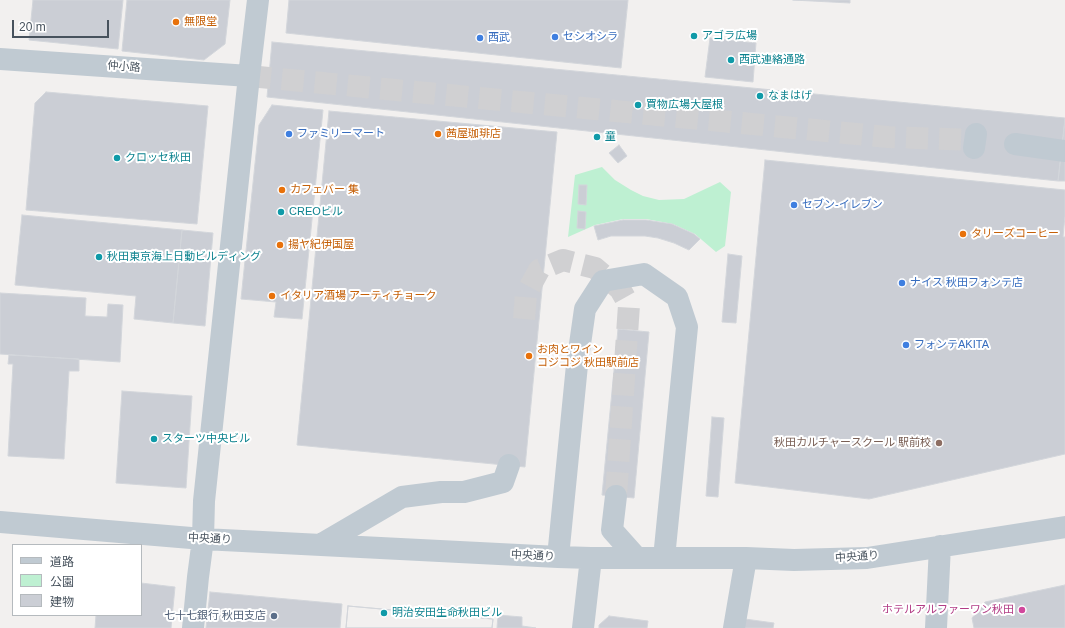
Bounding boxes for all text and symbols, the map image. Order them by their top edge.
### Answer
scale bar [14,12,111,38]
place label: 無限堂 [184,15,217,29]
marker: 無限堂 [171,17,181,27]
text: 20 m [19,20,46,34]
place label: アゴラ広場 [702,29,757,43]
place label: セシオシラ [563,30,618,44]
place label: 西武 [488,31,510,45]
marker: アゴラ広場 [689,31,699,41]
marker: セシオシラ [550,32,560,42]
marker: 西武 [475,33,485,43]
place label: 西武連絡通路 [739,53,805,67]
marker: 西武連絡通路 [726,55,736,65]
street label: 仲小路 [107,59,141,75]
place label: なまはげ [768,89,812,103]
marker: なまはげ [755,91,765,101]
place label: 買物広場大屋根 [646,98,723,112]
marker: 買物広場大屋根 [633,100,643,110]
place label: ファミリーマート [297,127,385,141]
place label: 茜屋珈琲店 [446,127,501,141]
marker: ファミリーマート [284,129,294,139]
marker: 茜屋珈琲店 [433,129,443,139]
place label: 童 [605,130,616,144]
marker: 童 [592,132,602,142]
place label: クロッセ秋田 [125,151,191,165]
marker: クロッセ秋田 [112,153,122,163]
place label: カフェバー 集 [290,183,359,197]
marker: カフェバー 集 [277,185,287,195]
place label: セブン-イレブン [802,198,883,212]
marker: セブン-イレブン [789,200,799,210]
place label: CREOビル [289,205,343,219]
marker: CREOビル [276,207,286,217]
place label: タリーズコーヒー [971,227,1059,241]
marker: タリーズコーヒー [958,229,968,239]
place label: 揚ヤ紀伊国屋 [288,238,354,252]
marker: 揚ヤ紀伊国屋 [275,240,285,250]
place label: 秋田東京海上日動ビルディング [107,250,261,264]
marker: 秋田東京海上日動ビルディング [94,252,104,262]
place label: ナイス 秋田フォンテ店 [910,276,1023,290]
marker: ナイス 秋田フォンテ店 [897,278,907,288]
place label: イタリア酒場 アーティチョーク [280,289,436,303]
marker: イタリア酒場 アーティチョーク [267,291,277,301]
place label: フォンテAKITA [914,338,989,352]
marker: フォンテAKITA [901,340,911,350]
place label: お肉とワイン コジコジ 秋田駅前店 [537,343,639,369]
marker: お肉とワイン コジコジ 秋田駅前店 [524,351,534,361]
place label: スターツ中央ビル [162,432,250,446]
marker: スターツ中央ビル [149,434,159,444]
place label: 秋田カルチャースクール 駅前校 [774,436,931,450]
marker: 秋田カルチャースクール 駅前校 [934,438,944,448]
street label: 中央通り [188,531,232,547]
legend [12,544,142,616]
street label: 中央通り [511,548,555,564]
street label: 中央通り [835,549,879,565]
text: 道路 [50,555,74,569]
text: 公園 [50,575,74,589]
text: 建物 [50,595,74,609]
place label: ホテルアルファーワン秋田 [882,603,1014,617]
marker: ホテルアルファーワン秋田 [1017,605,1027,615]
place label: 明治安田生命秋田ビル [392,606,502,620]
marker: 明治安田生命秋田ビル [379,608,389,618]
place label: 七十七銀行 秋田支店 [164,609,266,623]
marker: 七十七銀行 秋田支店 [269,611,279,621]

